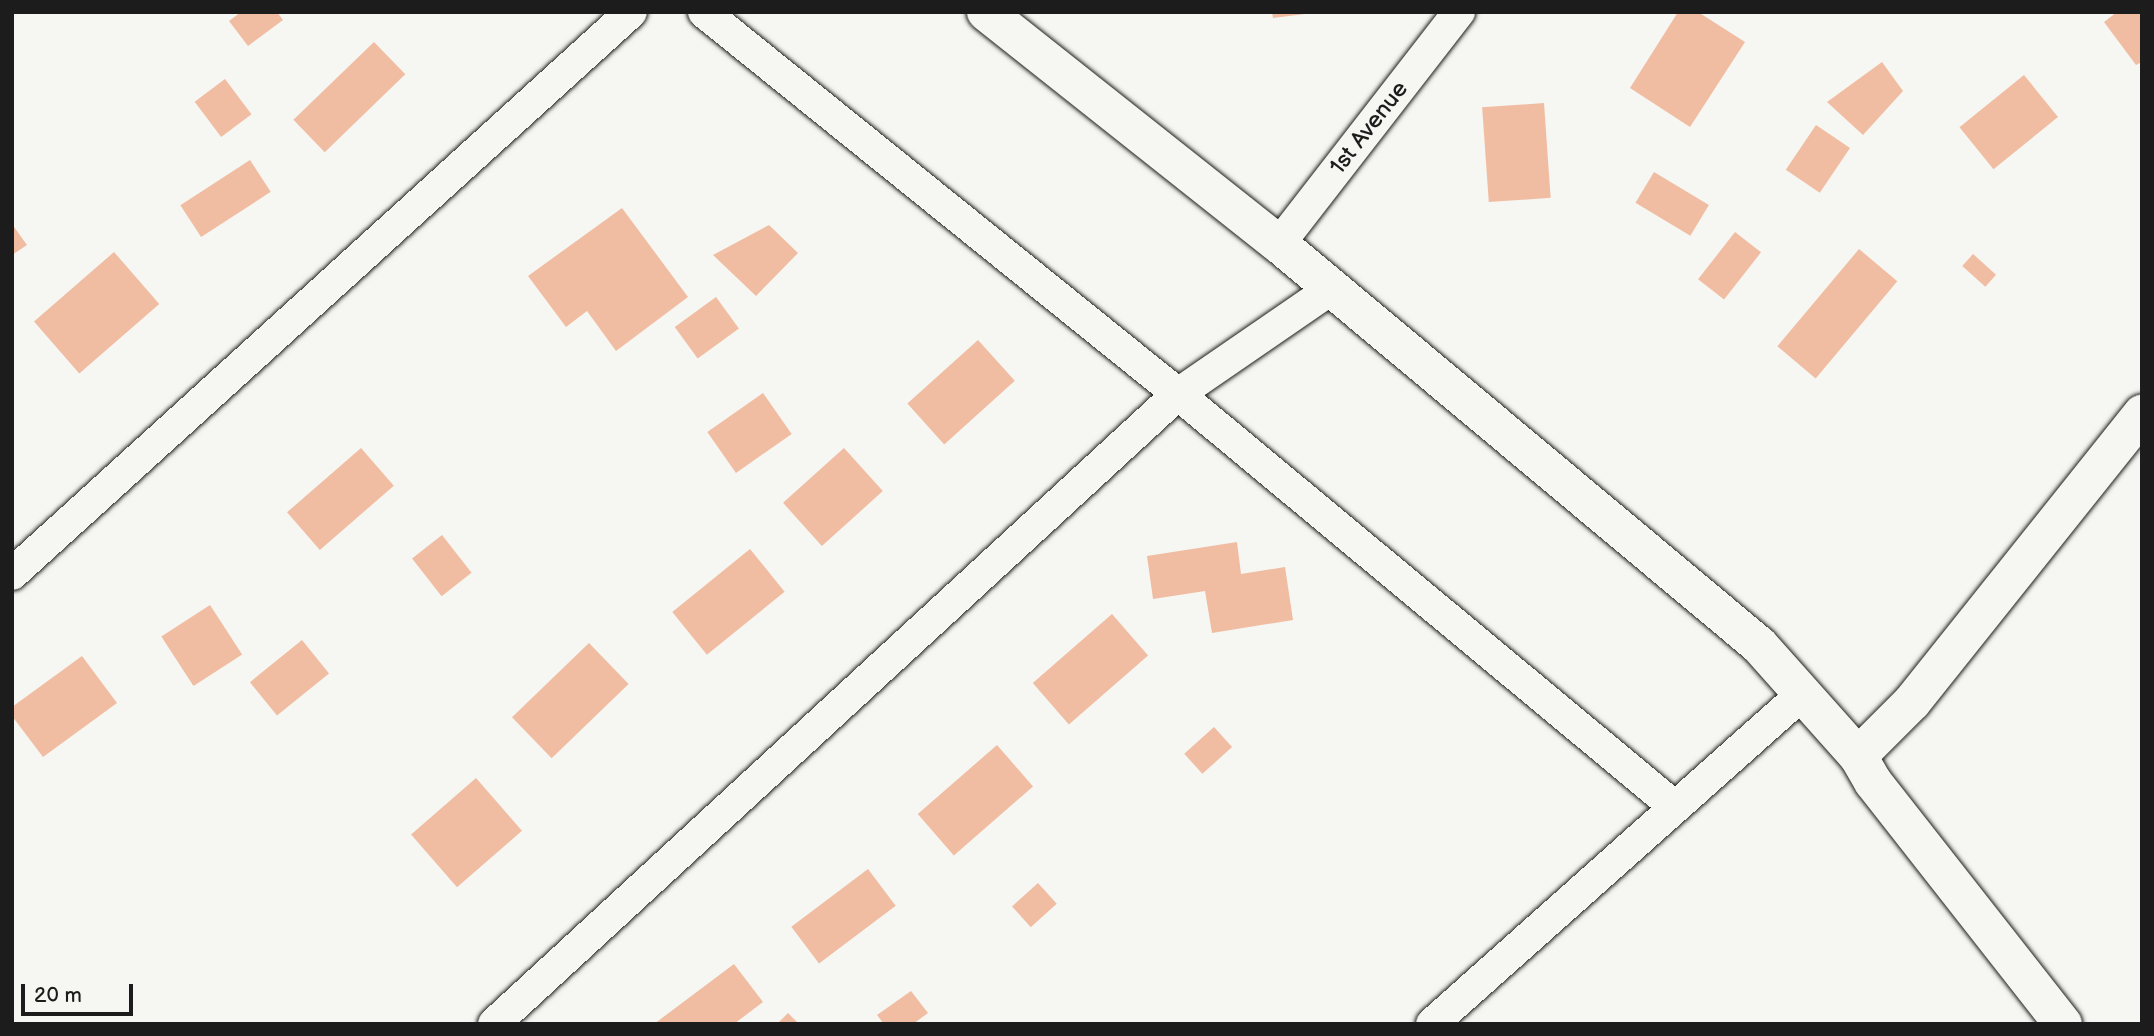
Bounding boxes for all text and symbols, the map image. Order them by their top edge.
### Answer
street label: 1st Avenue [1324,76,1414,180]
scale bar [24,970,136,1014]
text: 20 m [34,983,82,1008]

